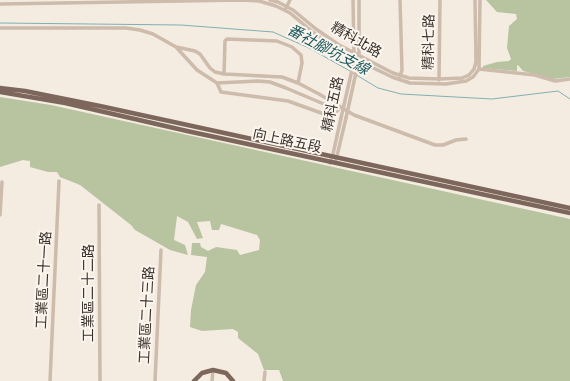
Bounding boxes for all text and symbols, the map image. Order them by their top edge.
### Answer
street label: 精科七路 [420,14,438,70]
street label: 精科北路 [328,19,384,61]
water label: 番社腳坑支線 [284,21,372,79]
street label: 精科五路 [319,75,347,133]
street label: 向上路五段 [251,126,323,156]
street label: 工業區二十一路 [33,231,55,329]
street label: 工業區二十二路 [81,244,97,342]
street label: 工業區二十三路 [136,266,158,364]

